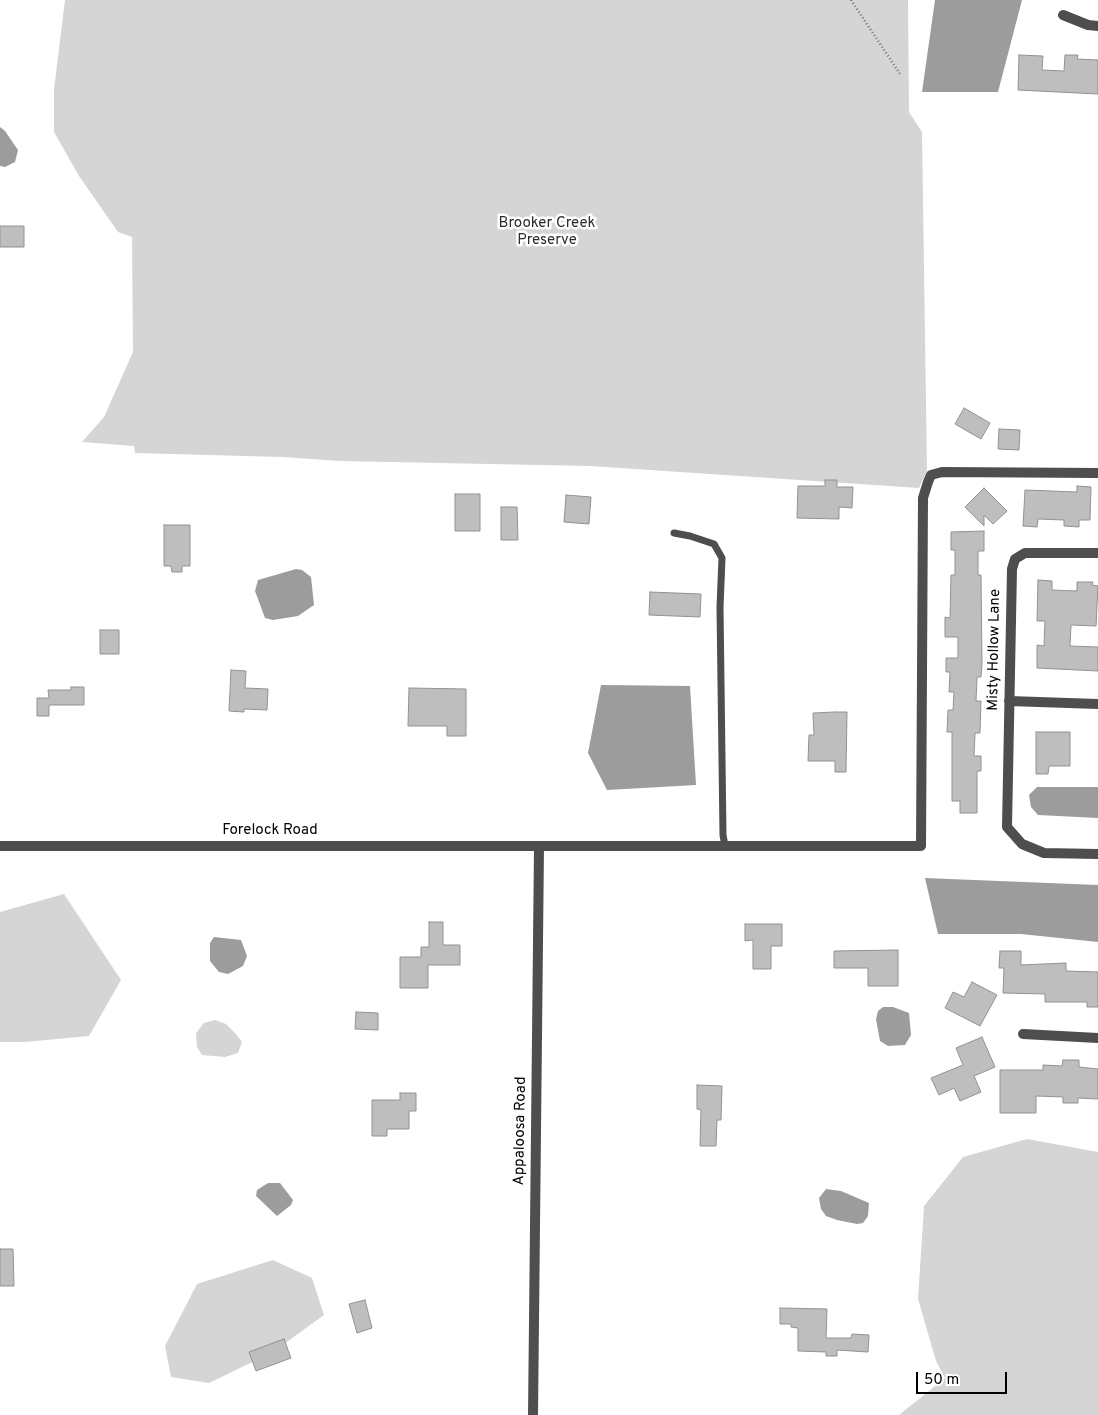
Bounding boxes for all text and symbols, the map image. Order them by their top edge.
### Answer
park label: Brooker Creek Preserve [499,215,595,250]
street label: Misty Hollow Lane [985,589,1005,711]
street label: Forelock Road [222,822,318,840]
street label: Appaloosa Road [511,1076,531,1186]
scale bar [918,1362,1009,1394]
text: 50 m [924,1371,959,1390]

